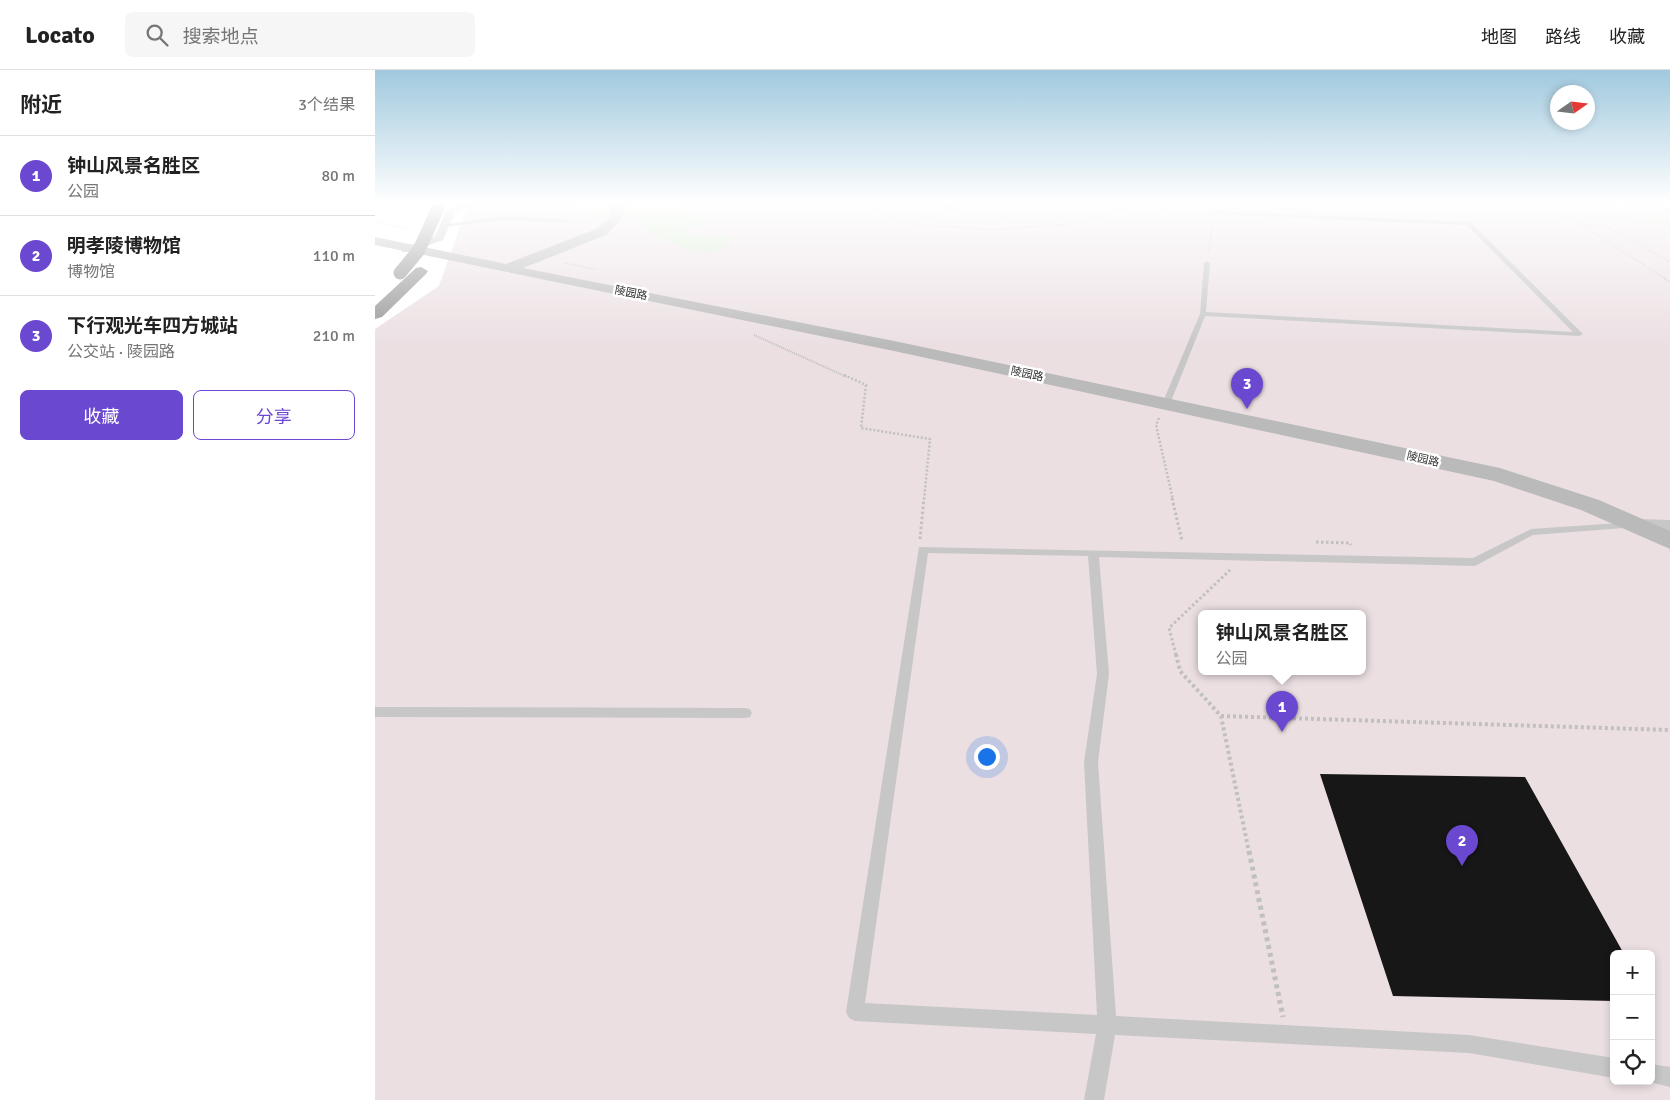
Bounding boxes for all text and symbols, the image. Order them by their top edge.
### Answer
search box [125,12,475,57]
text: Locato [25,20,95,50]
icon: search [143,21,171,49]
text: 搜索地点 [183,25,259,49]
text: 地图 [1481,26,1517,48]
text: 路线 [1545,26,1581,48]
text: 收藏 [1609,26,1645,48]
north arrow [1550,85,1595,130]
text: 附近 [20,92,62,118]
text: 3个结果 [298,95,355,115]
text: 钟山风景名胜区 [67,154,200,178]
text: 1 [32,166,40,186]
text: 80 m [321,166,355,186]
text: 公园 [67,182,99,202]
text: 明孝陵博物馆 [67,234,181,258]
text: 2 [32,246,40,266]
text: 110 m [313,246,355,266]
text: 博物馆 [67,262,115,282]
street label: 陵园路 [614,283,648,303]
text: 下行观光车四方城站 [67,314,238,338]
text: 3 [32,326,40,346]
text: 210 m [313,326,355,346]
text: 公交站 · 陵园路 [67,342,175,362]
street label: 陵园路 [1010,364,1044,384]
pin: 3 [1231,368,1263,409]
button: 收藏 [20,390,183,440]
button: 分享 [193,390,355,440]
street label: 陵园路 [1405,449,1441,469]
popup [1198,610,1366,675]
text: 钟山风景名胜区 [1215,621,1349,645]
text: 公园 [1215,649,1248,669]
pin: 1 [1266,691,1298,732]
your location [974,744,1000,770]
pin: 2 [1446,825,1478,866]
map controls [1610,950,1655,1085]
button: + [1610,950,1655,995]
button: − [1610,995,1655,1040]
button: locate [1610,1040,1655,1085]

